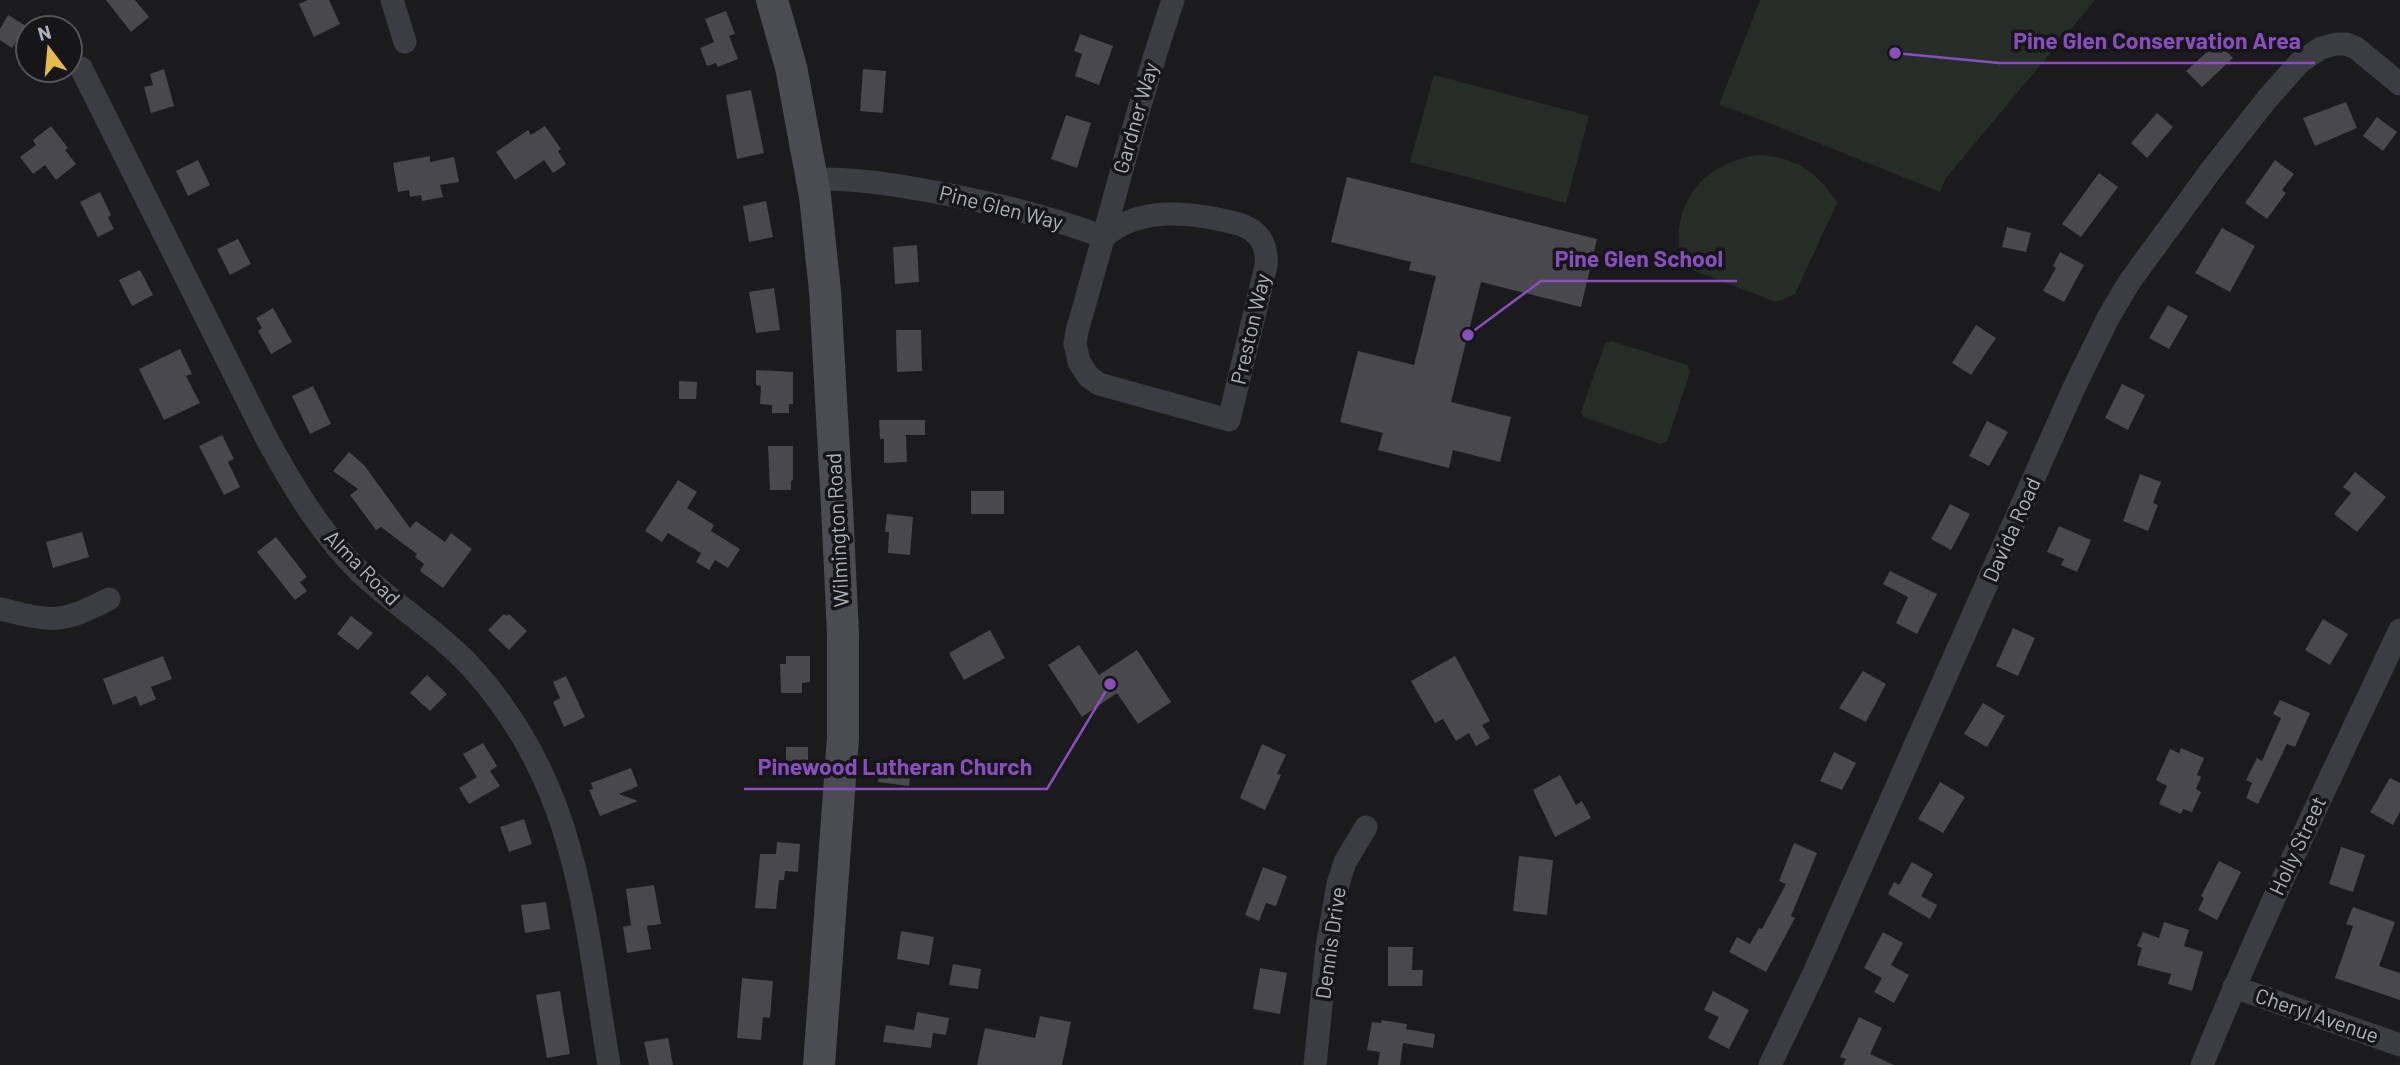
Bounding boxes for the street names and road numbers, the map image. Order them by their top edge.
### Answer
street label: Gardner Way [1107,59,1162,176]
street label: Pine Glen Way [937,179,1066,234]
street label: Preston Way [1225,270,1275,387]
street label: Wilmington Road [820,452,853,608]
street label: Davida Road [1977,473,2045,585]
street label: Alma Road [320,524,406,610]
street label: Holly Street [2263,792,2330,899]
street label: Dennis Drive [1309,885,1350,1001]
street label: Cheryl Avenue [2253,982,2382,1047]

